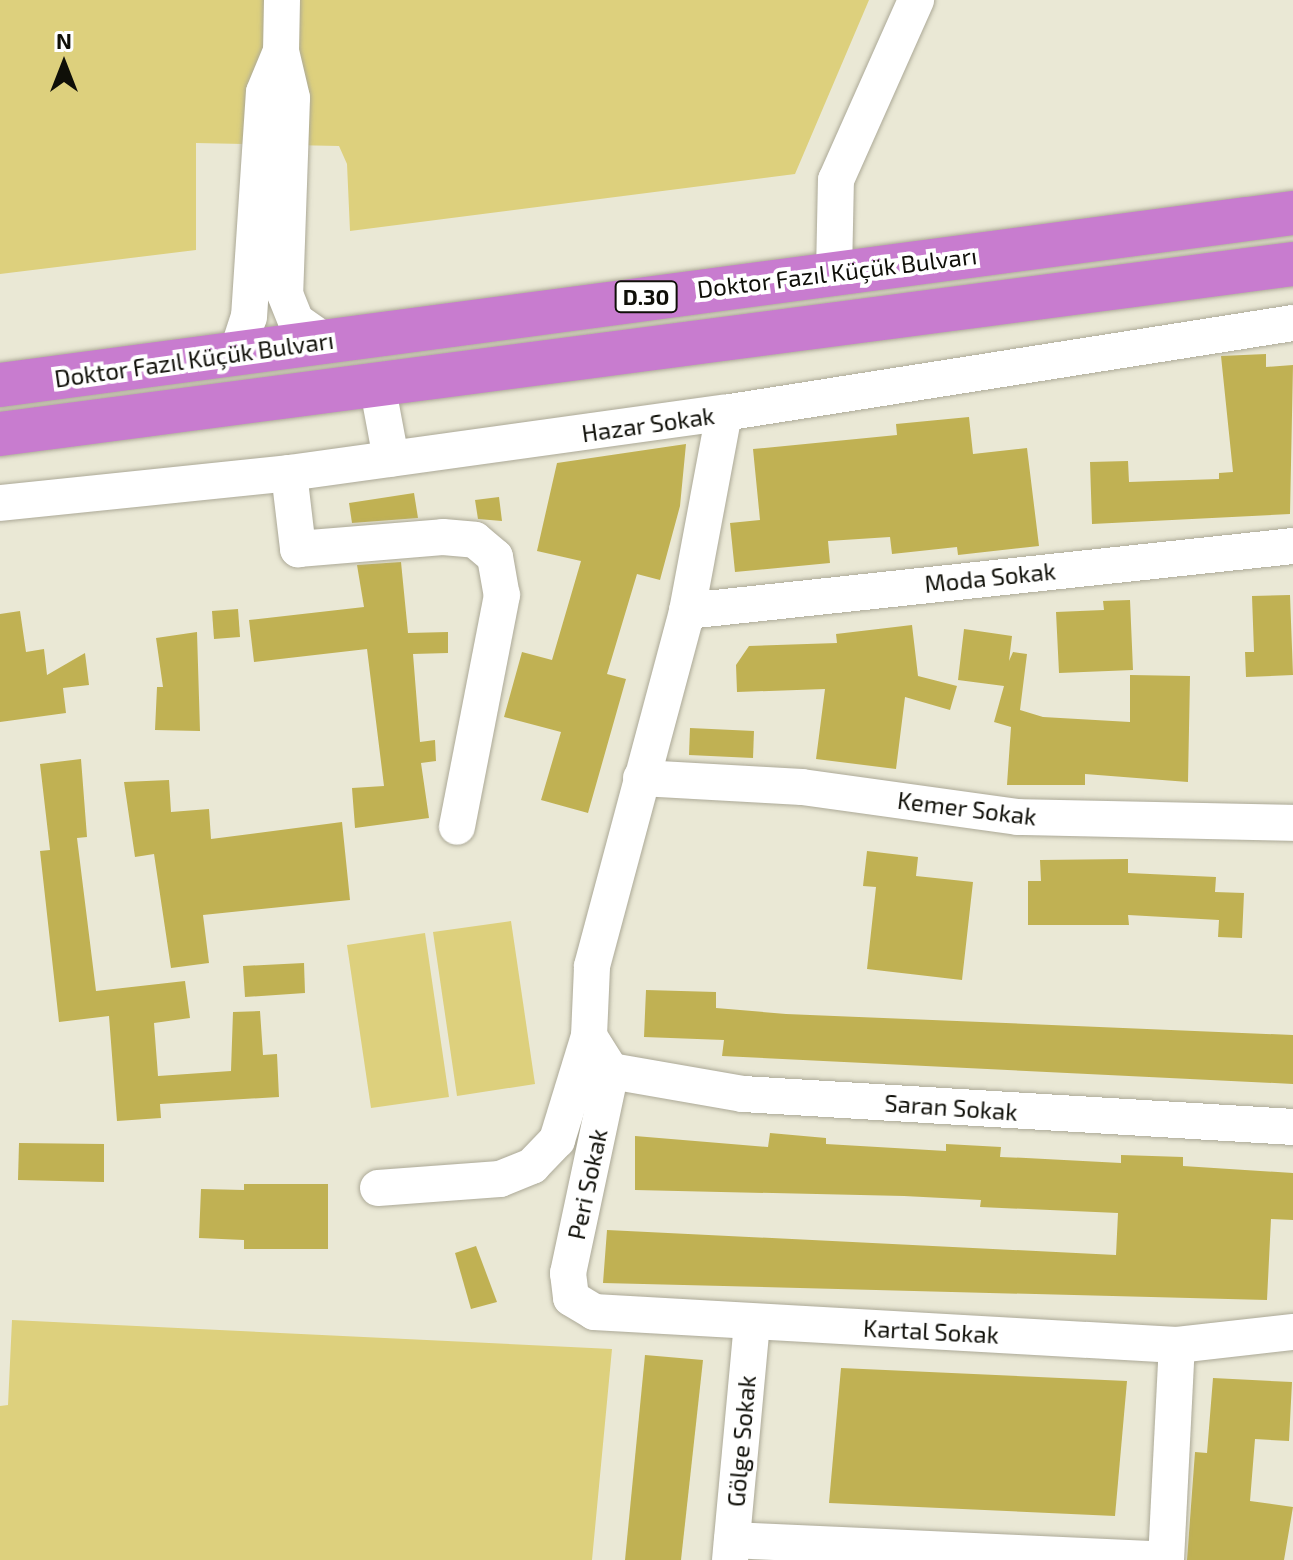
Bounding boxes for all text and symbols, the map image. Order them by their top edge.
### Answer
north arrow [24,24,104,104]
text: N [56,27,72,53]
street label: Doktor Fazıl Küçük Bulvarı [695,240,979,304]
road number: D.30 [614,279,678,315]
street label: Doktor Fazıl Küçük Bulvarı [52,325,336,393]
street label: Hazar Sokak [579,400,717,448]
street label: Moda Sokak [923,556,1057,598]
street label: Kemer Sokak [896,785,1038,831]
street label: Saran Sokak [883,1088,1019,1126]
street label: Peri Sokak [561,1126,613,1242]
street label: Kartal Sokak [862,1313,1000,1349]
street label: Gölge Sokak [721,1374,761,1508]

